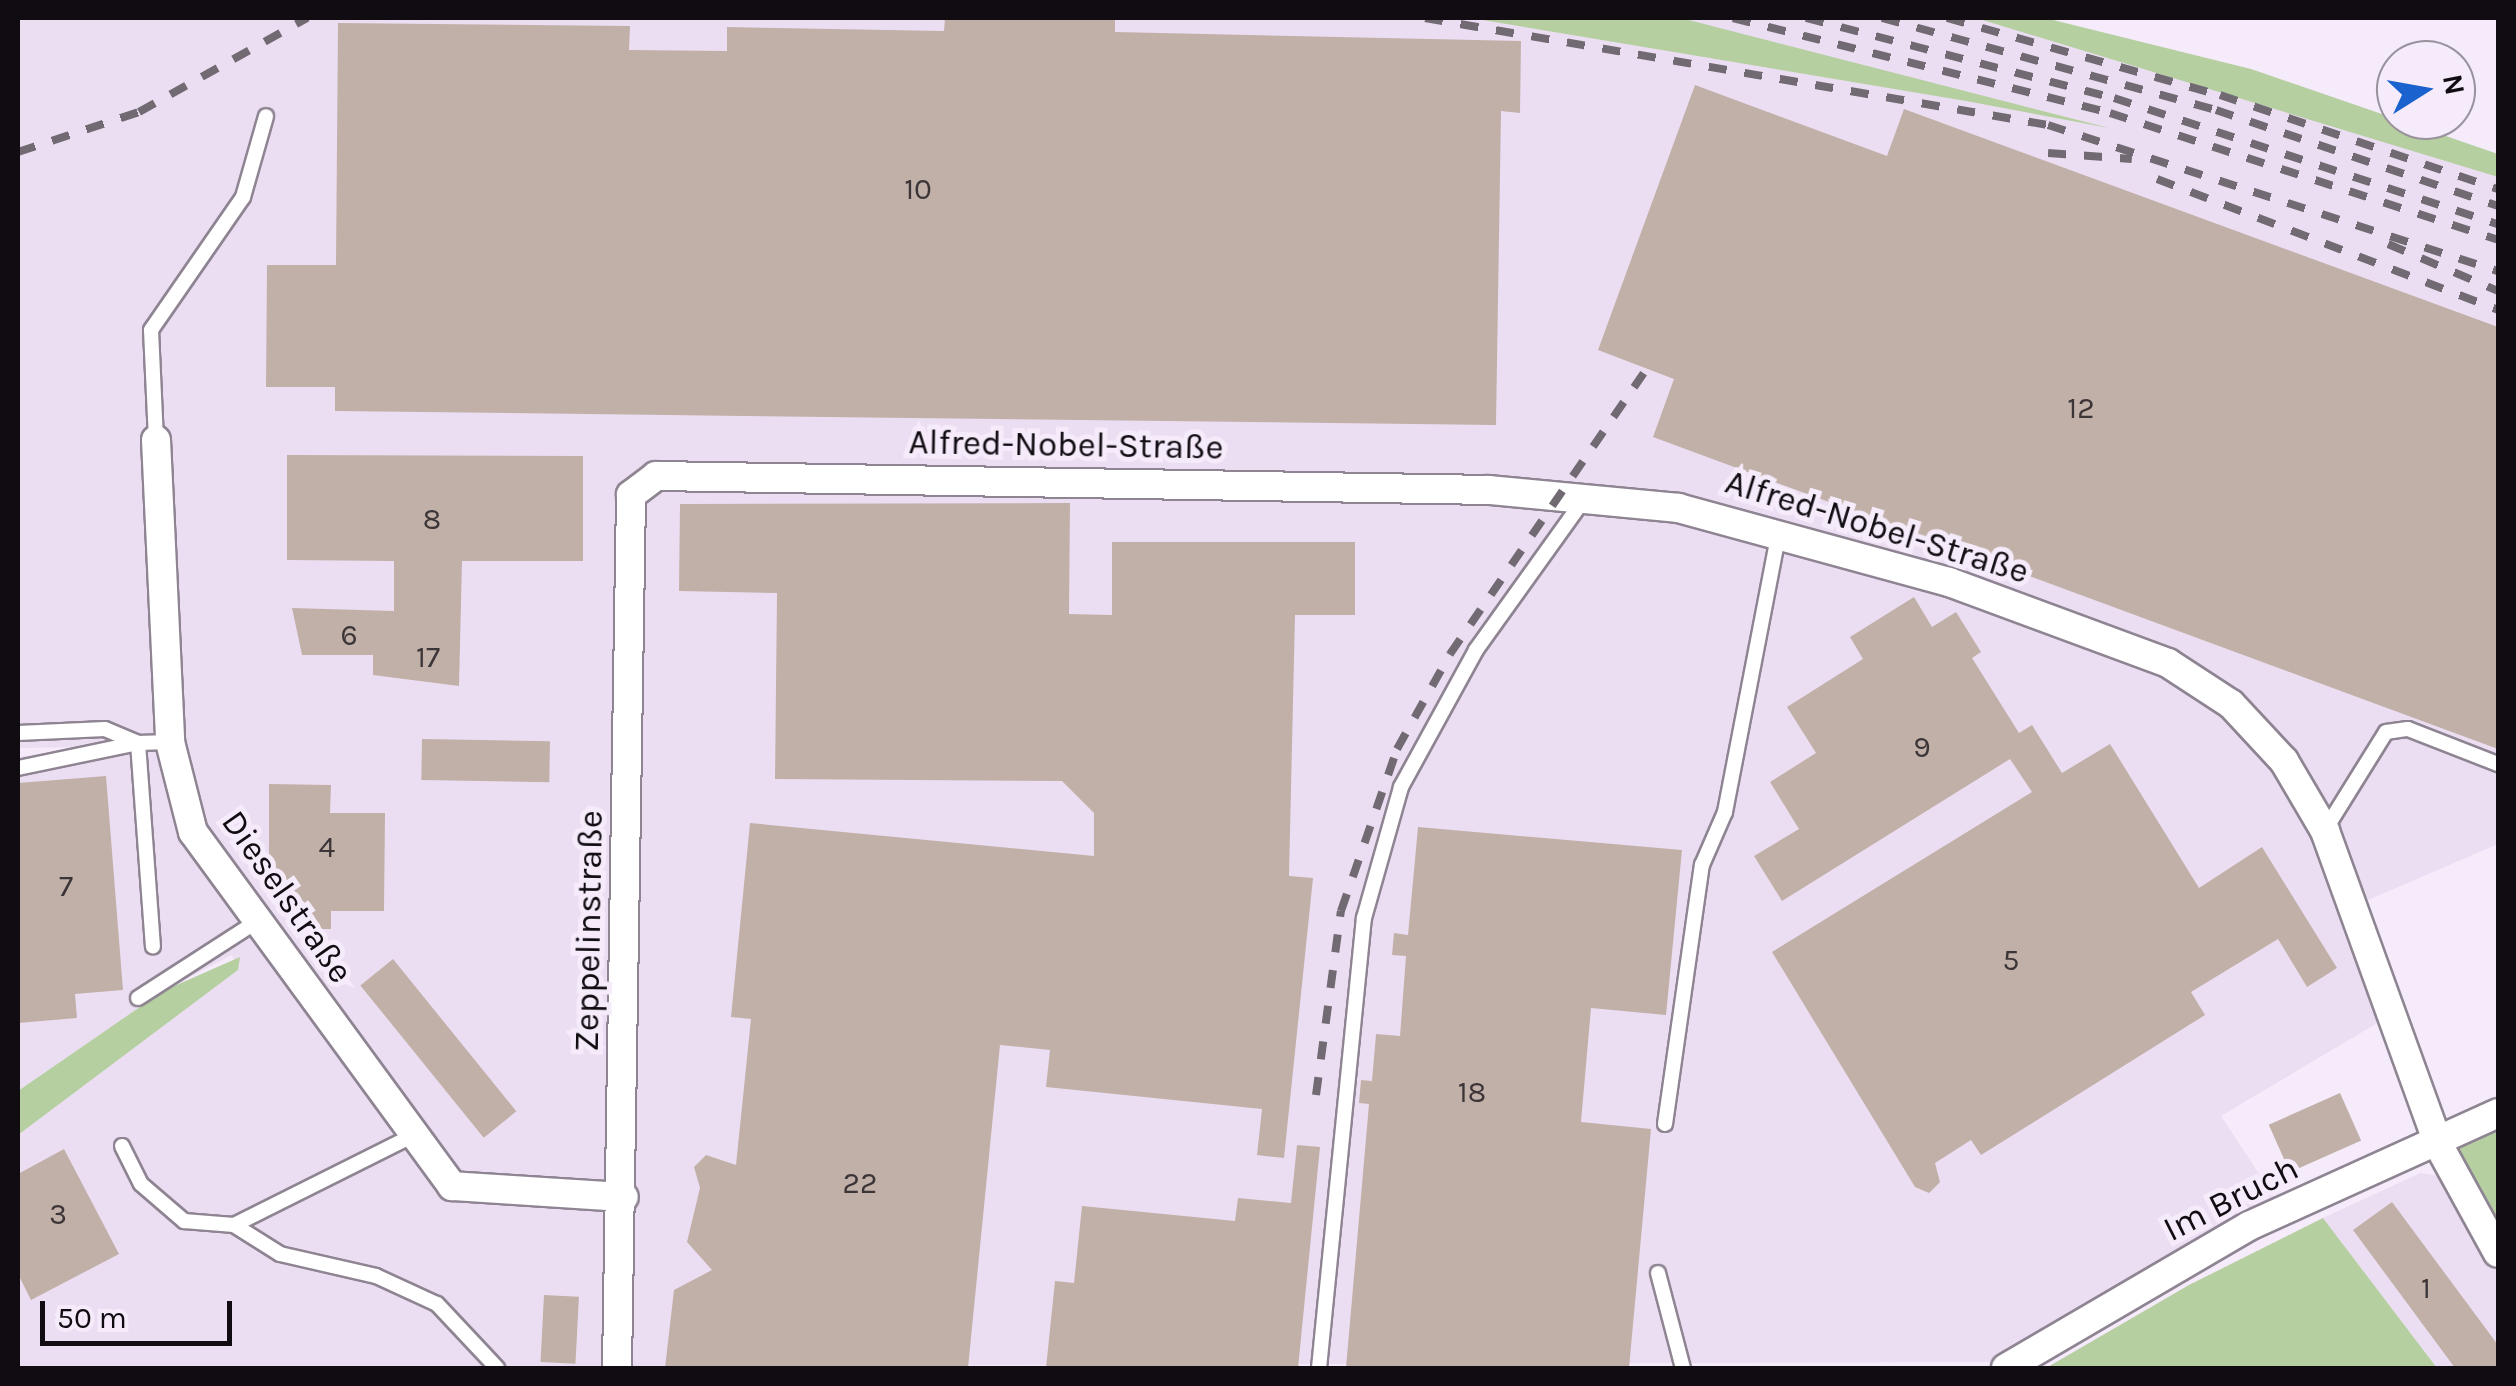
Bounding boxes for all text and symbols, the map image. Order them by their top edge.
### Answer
north arrow [2376,40,2476,140]
text: N [2436,72,2472,98]
house number: 10 [904,171,932,207]
house number: 12 [2067,390,2095,426]
street label: Alfred-Nobel-Straße [908,421,1224,469]
street label: Alfred-Nobel-Straße [1720,461,2034,593]
house number: 8 [423,501,441,537]
house number: 6 [340,617,358,653]
house number: 17 [416,639,440,675]
house number: 9 [1913,729,1931,765]
street label: Dieselstraße [212,803,362,991]
street label: Zeppelinstraße [566,810,612,1052]
house number: 4 [319,829,335,865]
house number: 7 [59,868,73,904]
house number: 5 [2003,942,2019,978]
house number: 18 [1458,1074,1486,1110]
street label: Im Bruch [2157,1147,2305,1251]
house number: 22 [843,1165,877,1201]
house number: 3 [49,1196,67,1232]
house number: 1 [2421,1270,2431,1306]
scale bar [45,1281,238,1343]
text: 50 m [57,1300,127,1336]

